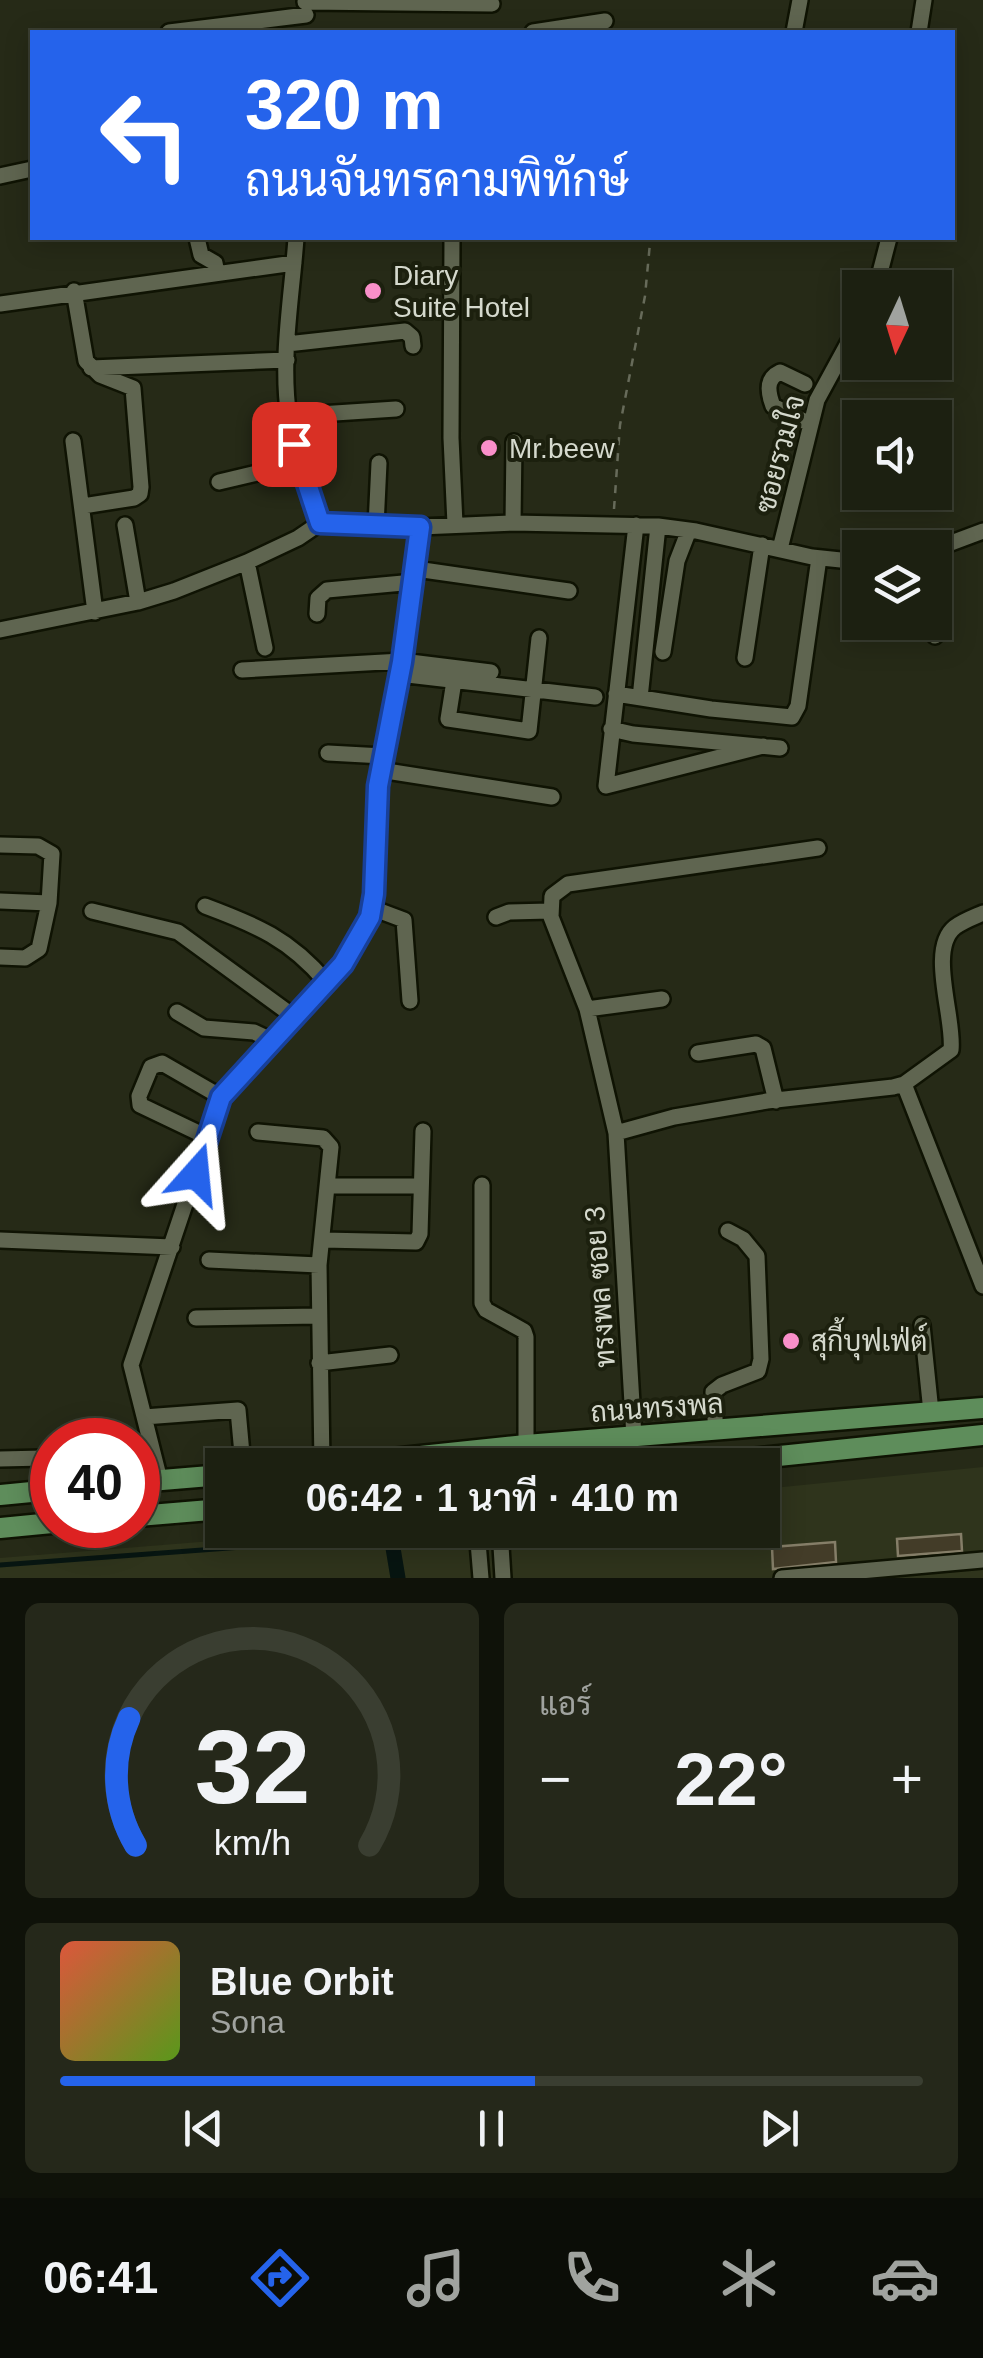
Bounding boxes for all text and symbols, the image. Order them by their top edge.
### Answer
text: 320 m [245,66,443,144]
icon: left [80,70,210,200]
text: ถนนจันทรคามพิทักษ์ [245,155,628,206]
place label: Diary Suite Hotel [393,260,530,323]
north arrow [842,270,952,380]
map controls [842,270,952,640]
marker: Diary Suite Hotel [362,280,384,302]
street label: ซอยรวมใจ [746,391,811,516]
button: sound [842,400,952,510]
pin [252,402,337,487]
icon: arrive [267,417,322,472]
place label: Mr.beew [509,433,616,464]
marker: Mr.beew [478,437,500,459]
button: layers [842,530,952,640]
position arrow [144,1122,248,1226]
street label: ทรงพล ซอย 3 [579,1205,621,1369]
place label: สุกี้บุฟเฟ่ต์ [811,1317,927,1361]
marker: สุกี้บุฟเฟ่ต์ [780,1330,802,1352]
street label: ถนนทรงพล [590,1388,724,1428]
speed limit sign: 40 [30,1418,160,1548]
text: 06:42 · 1 นาที · 410 m [306,1477,679,1519]
text: แอร์ [539,1686,592,1722]
text: 32 [194,1709,310,1825]
text: 22° [674,1737,788,1821]
text: − [539,1748,571,1810]
text: + [891,1748,923,1810]
text: km/h [213,1823,291,1863]
text: Blue Orbit [210,1961,394,2003]
text: Sona [210,2004,285,2040]
icon: previous [176,2101,231,2156]
icon: pause [464,2101,519,2156]
icon: next [752,2101,807,2156]
icon: directions [245,2243,315,2313]
icon: music [401,2243,471,2313]
icon: phone [557,2243,627,2313]
icon: climate [714,2243,784,2313]
icon: car [870,2243,940,2313]
text: 06:41 [43,2252,158,2303]

